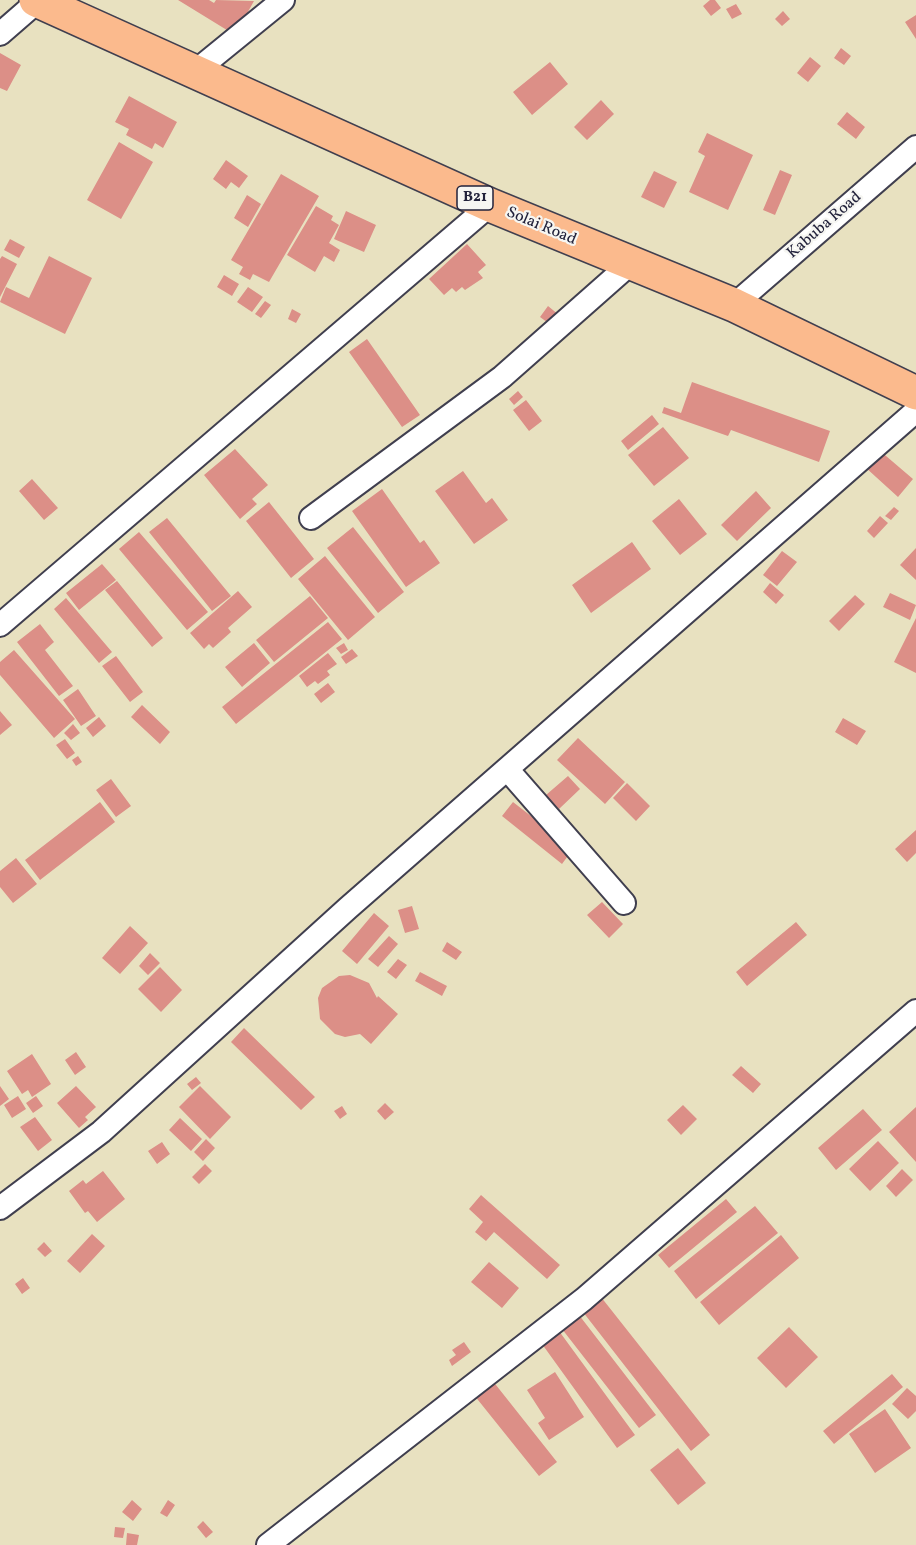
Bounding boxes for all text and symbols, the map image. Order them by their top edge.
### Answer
road number: B21 [457,186,493,210]
street label: Kabuba Road [784,188,866,264]
street label: Solai Road [503,204,579,250]

